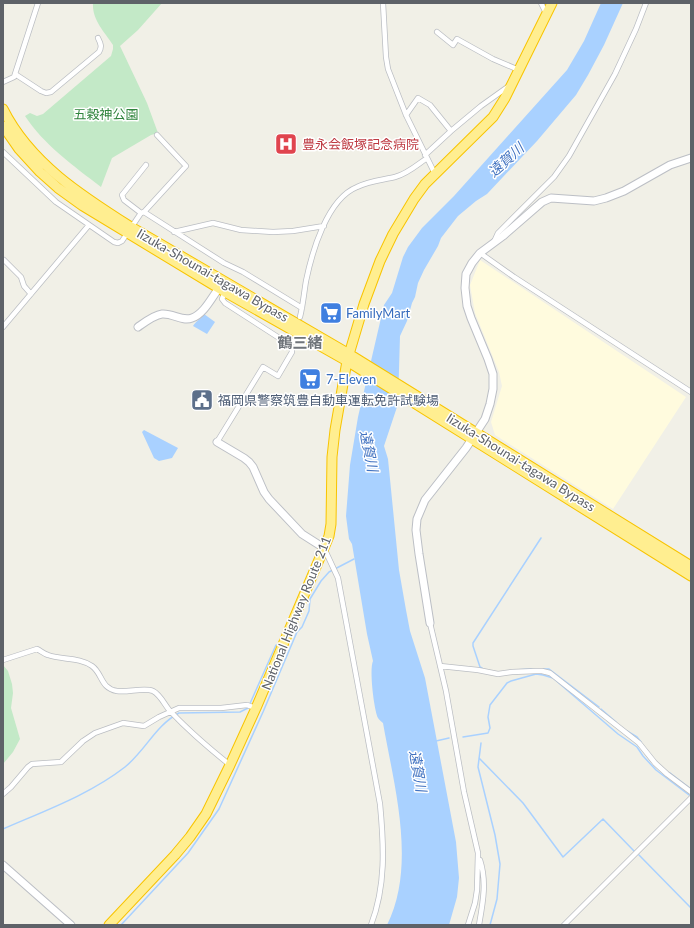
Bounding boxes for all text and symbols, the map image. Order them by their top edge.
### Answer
park label: 五穀神公園 [73,106,139,122]
hospital icon: 豊永会飯塚記念病院 [273,131,299,157]
place label: 豊永会飯塚記念病院 [302,136,419,152]
water label: 遠賀川 [484,138,528,180]
street label: Iizuka-Shounai-tagawa Bypass [134,225,292,325]
supermarket icon: FamilyMart [318,300,344,326]
place label: FamilyMart [346,305,410,321]
district label: 鶴三緒 [277,333,323,351]
supermarket icon: 7-Eleven [297,366,323,392]
place label: 7-Eleven [326,371,376,387]
public building icon: 福岡県警察筑豊自動車運転免許試験場 [189,387,215,413]
place label: 福岡県警察筑豊自動車運転免許試験場 [218,392,439,408]
street label: Iizuka-Shounai-tagawa Bypass [444,410,599,515]
water label: 遠賀川 [357,429,382,475]
street label: National Highway Route 211 [258,534,334,692]
water label: 遠賀川 [406,749,431,795]

